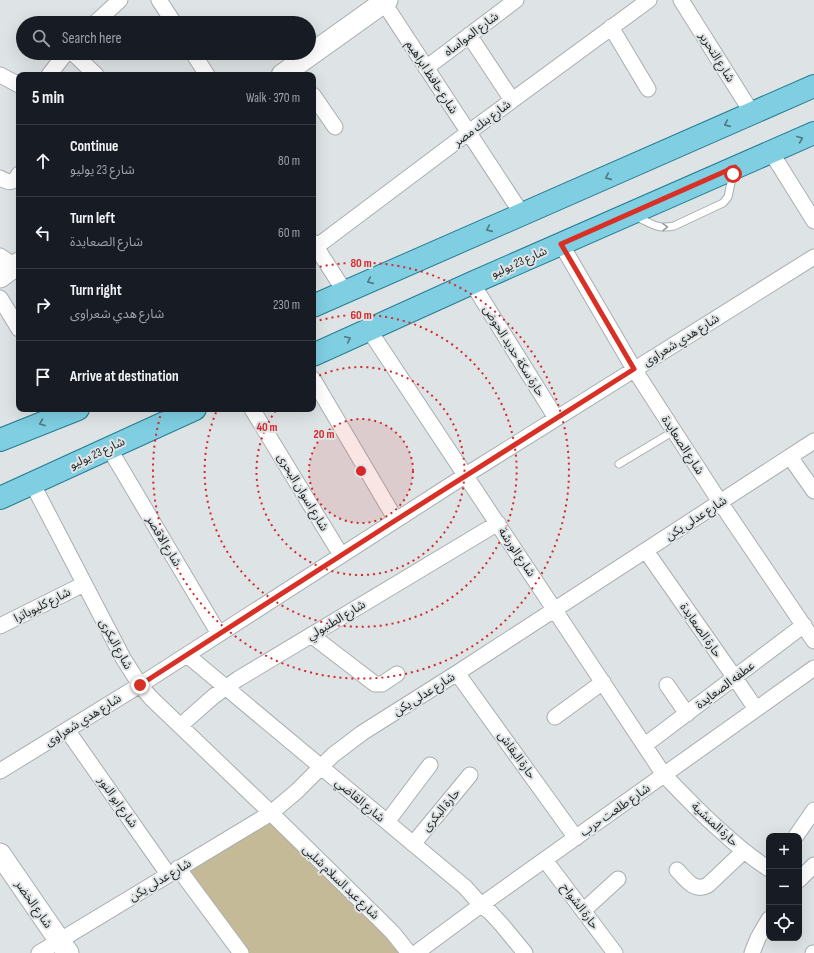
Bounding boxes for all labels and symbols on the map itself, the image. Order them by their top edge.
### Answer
street label: شارع المواساه [441,9,502,61]
street label: شارع التحرير [694,29,738,86]
street label: شارع حافظ ابراهيم [401,38,461,117]
street label: شارع بنك مصر [450,97,515,151]
one-way arrow [724,120,731,128]
one-way arrow [796,136,803,144]
route start [724,165,742,183]
one-way arrow [605,172,612,180]
one-way arrow [662,223,668,231]
one-way arrow [486,224,493,232]
street label: شارع 23 يوليو [489,243,550,282]
text: 80 m [350,256,372,271]
one-way arrow [367,276,374,284]
street label: حارة سكة حديد الحوض [479,303,548,400]
text: 60 m [350,308,372,323]
street label: شارع هدي شعراوى [640,311,723,371]
one-way arrow [344,336,352,344]
street label: شارع الصعايدة [657,413,707,478]
one-way arrow [38,419,45,427]
text: 40 m [256,420,278,435]
text: 20 m [314,427,334,442]
street label: شارع 23 يوليو [67,434,128,474]
street label: شارع اسوان البحرى [273,451,332,534]
centre of rings [354,464,368,478]
street label: شارع عدلى يكن [663,493,730,545]
street label: شارع الاقصر [141,512,185,570]
street label: شارع الورشة [494,525,539,580]
street label: شارع كليوباترا [11,585,74,627]
street label: شارع الطنبولي [304,597,369,645]
street label: حارة الصعايدة [676,600,725,660]
street label: شارع البكرى [95,616,136,673]
street label: عطفه الصعايدة [693,658,758,713]
street label: شارع عدلى يكن [391,670,458,720]
route end [131,676,149,694]
street label: شارع هدي شعراوى [42,691,125,751]
street label: حارة البقاش [494,729,539,782]
street label: شارع ابو النور [93,773,141,831]
street label: شارع القاضي [331,775,388,827]
street label: شارع طلعت حرب [577,781,654,841]
street label: حارة البكرى [419,786,464,835]
street label: حارة المنشية [688,799,741,850]
street label: شارع عبد السلام شلبى [299,842,382,923]
street label: شارع عدلى يكن [126,856,195,906]
street label: شارع الخضر [10,877,56,932]
street label: حارة الشواح [557,880,602,933]

